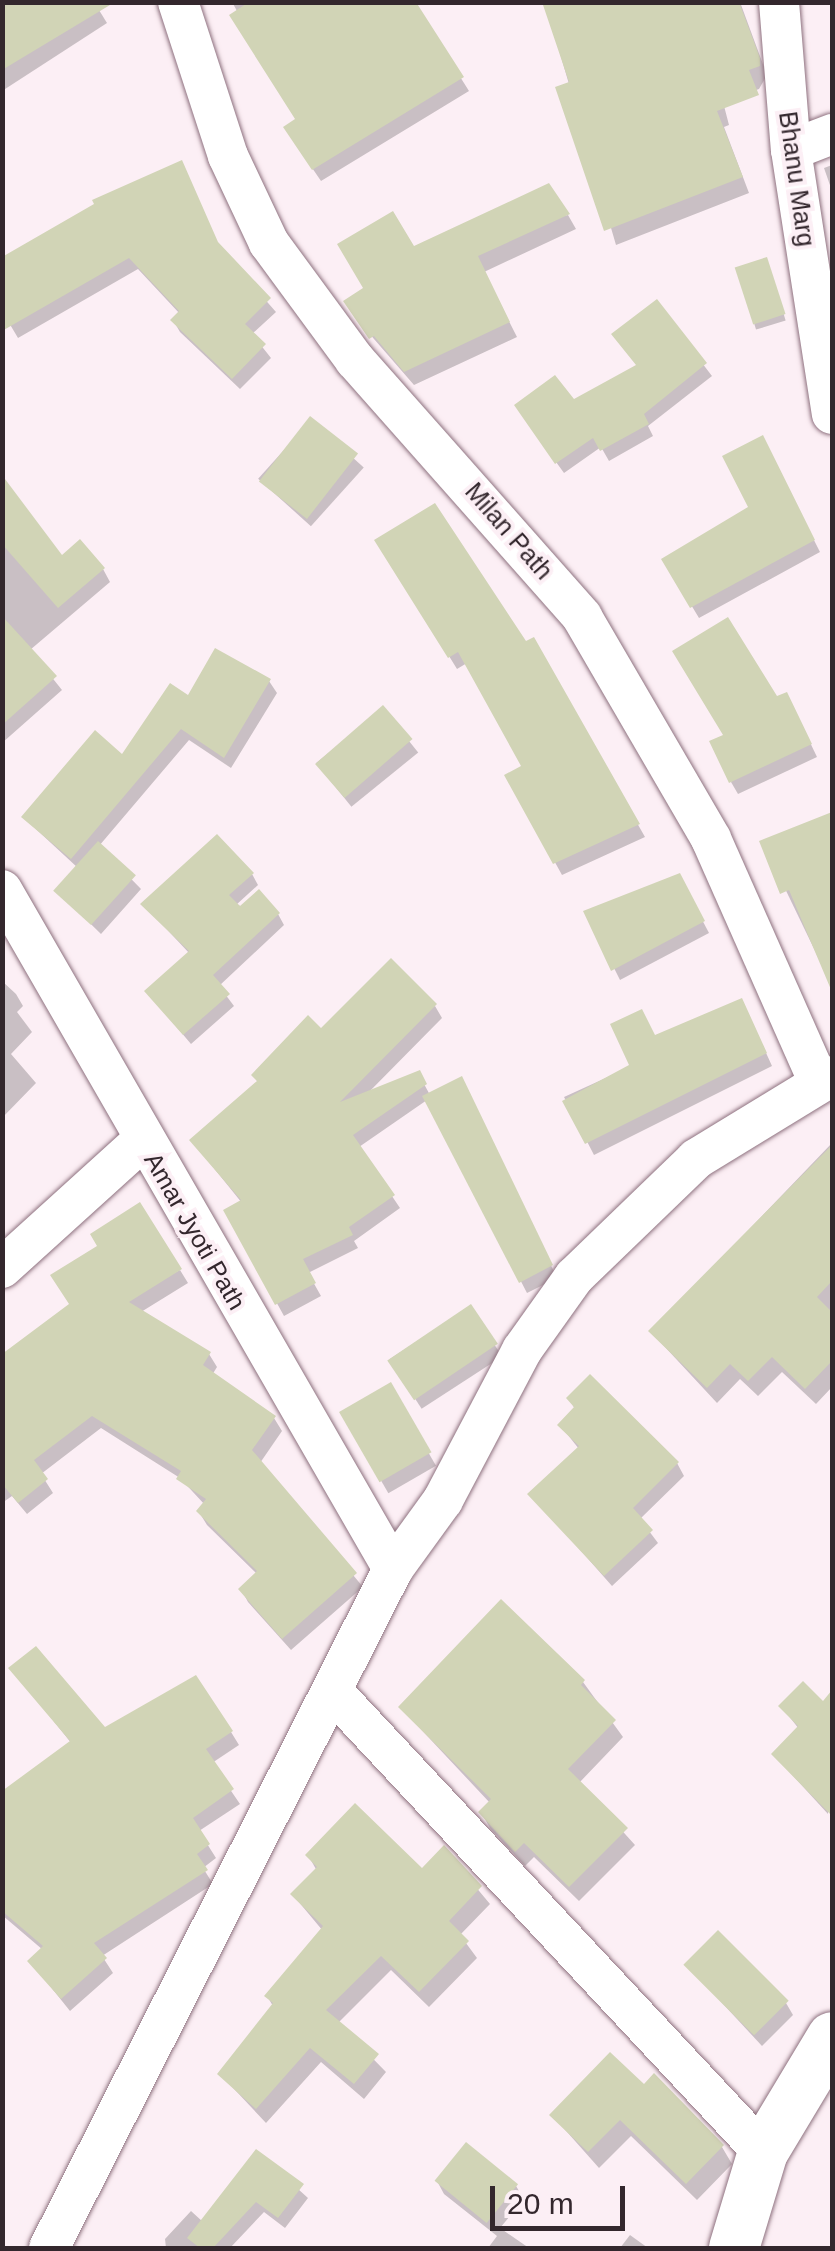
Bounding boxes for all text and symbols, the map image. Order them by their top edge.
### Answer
street label: Bhanu Marg [773,109,821,249]
street label: Milan Path [459,477,559,585]
street label: Amar Jyoti Path [138,1147,252,1315]
scale bar [495,2166,630,2228]
text: 20 m [507,2187,574,2220]

